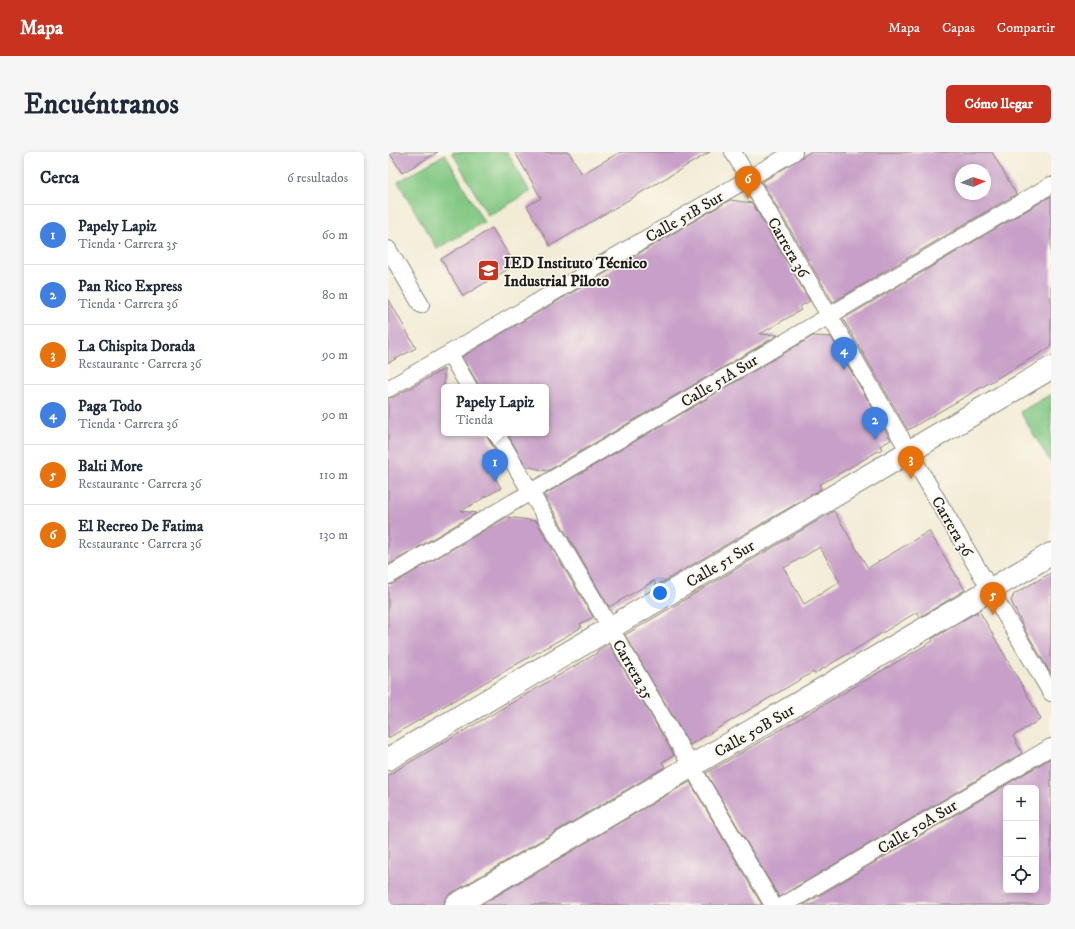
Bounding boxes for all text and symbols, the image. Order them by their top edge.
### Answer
text: Mapa [20,17,63,40]
text: Mapa [888,19,920,37]
text: Capas [942,19,975,37]
text: Compartir [997,19,1055,37]
button: Cómo llegar [946,85,1051,123]
text: Encuéntranos [24,87,179,122]
north arrow [955,164,991,200]
pin: 6 [735,166,761,199]
text: Cerca [40,167,79,189]
text: 6 resultados [287,170,348,186]
street label: Calle 51B Sur [642,187,727,247]
street label: Carrera 36 [763,214,814,282]
text: Papely Lapiz [78,217,157,236]
text: 1 [51,227,55,243]
text: 60 m [322,227,348,243]
text: Tienda · Carrera 35 [78,236,178,252]
place label: IED Instituto Técnico Industrial Piloto [504,253,647,291]
school or university icon: IED Instituto Técnico Industrial Piloto [476,258,502,284]
text: Pan Rico Express [78,277,182,296]
text: 2 [50,287,56,303]
text: 80 m [322,287,348,303]
text: Tienda · Carrera 36 [78,296,178,312]
text: La Chispita Dorada [78,337,195,356]
pin: 4 [831,337,857,370]
text: 3 [51,347,55,363]
text: 90 m [322,347,348,363]
street label: Calle 51A Sur [677,350,762,412]
text: Restaurante · Carrera 36 [78,356,202,372]
popup [441,384,549,436]
text: Papely Lapiz [456,393,534,412]
text: Paga Todo [78,397,142,416]
text: 4 [49,407,57,423]
text: 90 m [322,407,348,423]
pin: 2 [862,407,888,440]
text: Tienda [456,412,493,428]
text: Tienda · Carrera 36 [78,416,178,432]
pin: 3 [898,446,924,479]
pin: 1 [482,449,508,482]
text: Balti More [78,457,143,476]
text: 5 [50,467,56,483]
text: 110 m [319,467,348,483]
text: Restaurante · Carrera 36 [78,476,202,492]
street label: Carrera 36 [927,493,978,561]
text: El Recreo De Fatima [78,517,203,536]
text: 6 [50,527,56,543]
text: 130 m [319,527,348,543]
text: Restaurante · Carrera 36 [78,536,202,552]
street label: Calle 51 Sur [683,536,758,592]
pin: 5 [980,582,1006,615]
your location [650,583,670,603]
street label: Carrera 35 [608,636,658,703]
street label: Calle 50B Sur [711,700,798,762]
map controls [1003,785,1039,893]
button: + [1003,785,1039,821]
street label: Calle 50A Sur [874,795,961,858]
button: − [1003,821,1039,857]
button: locate [1003,857,1039,893]

